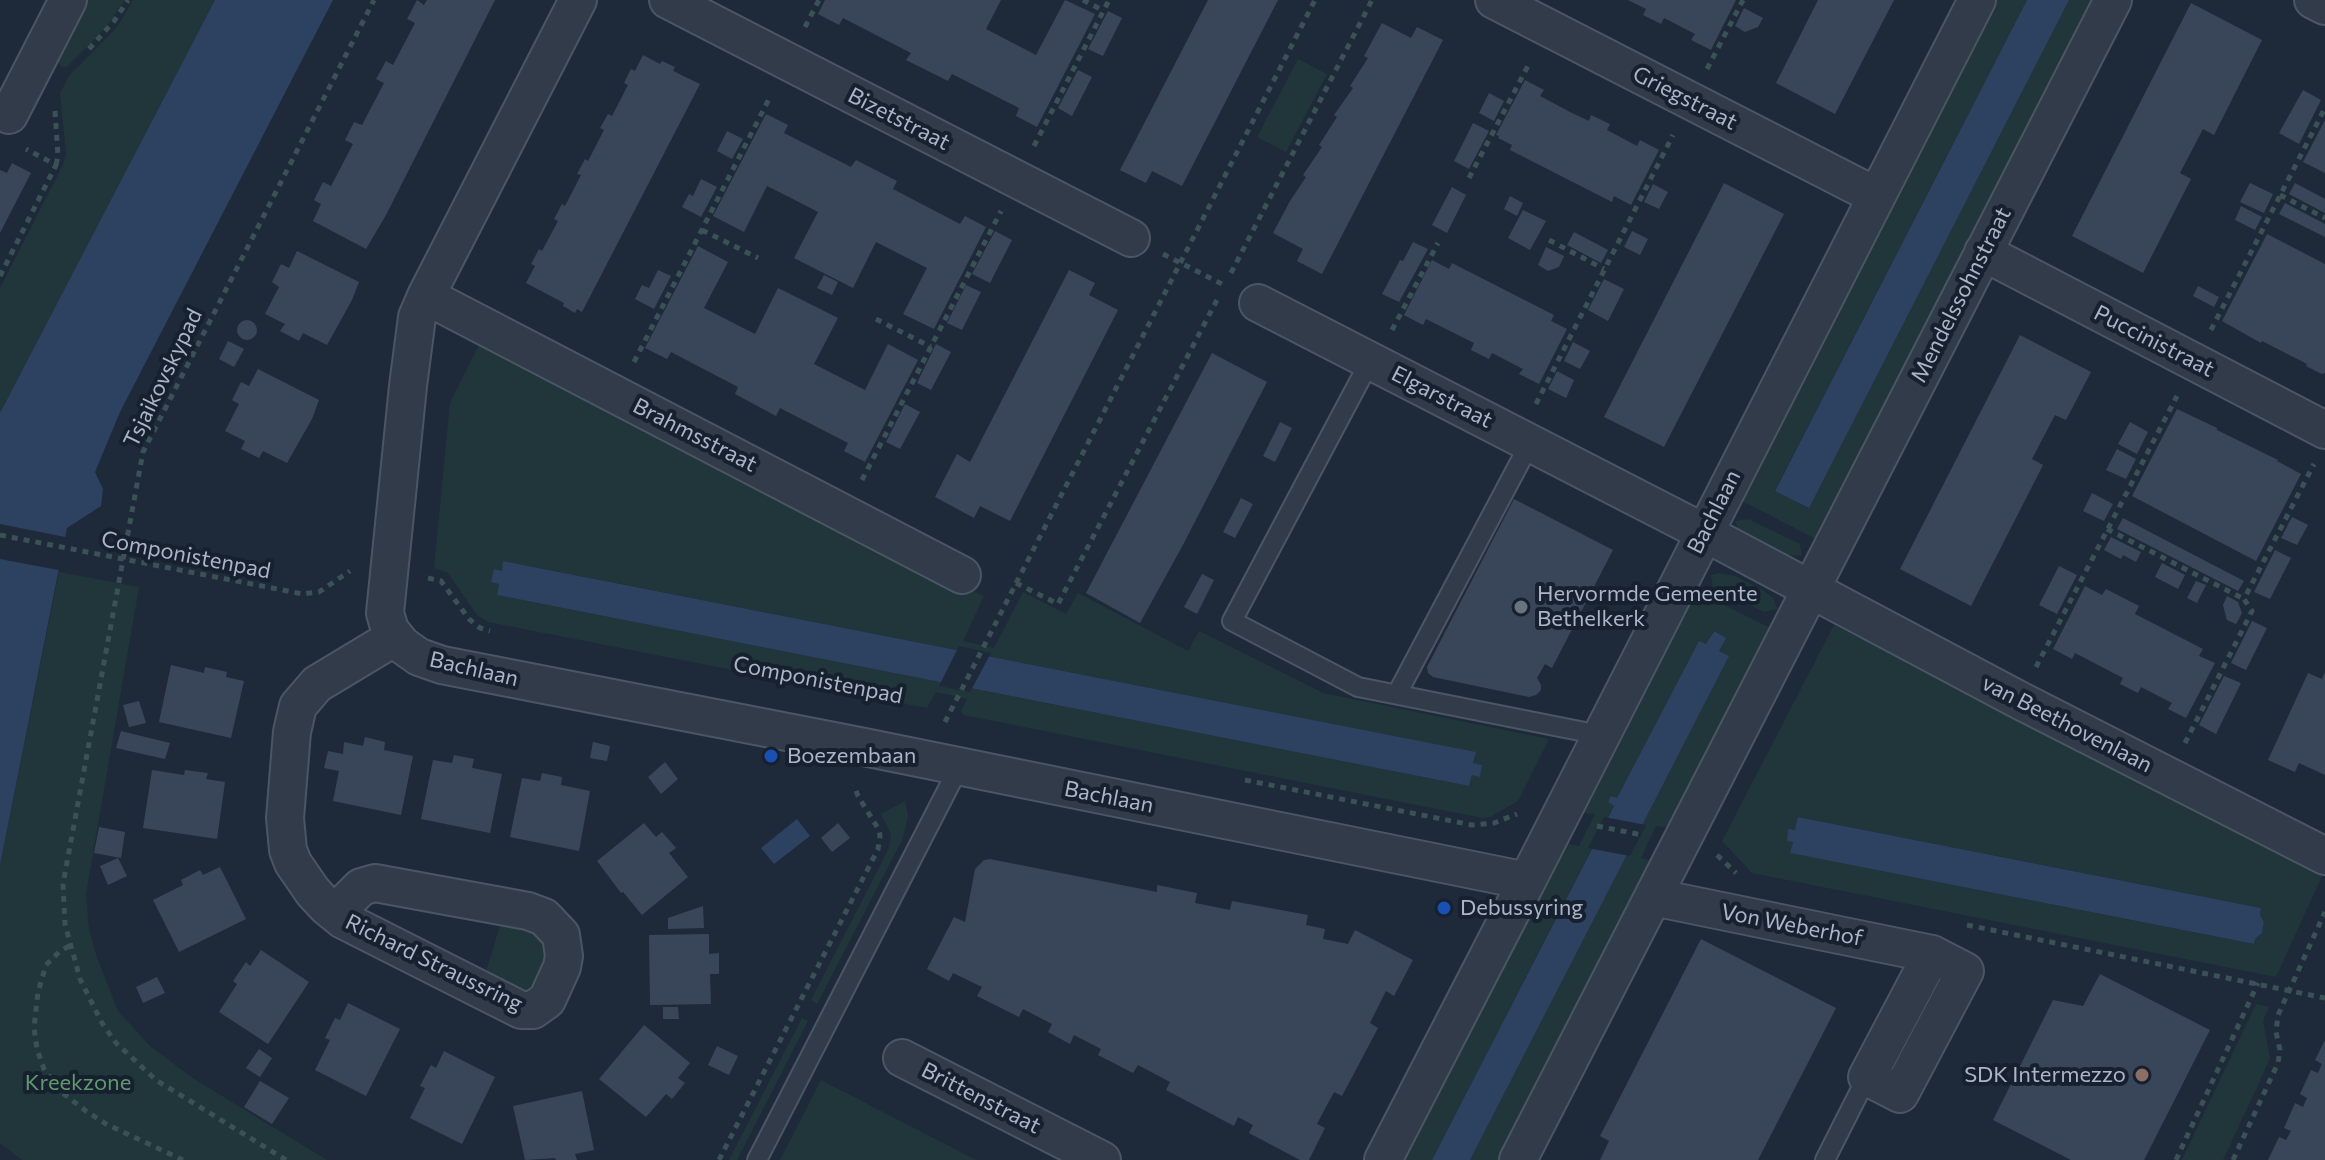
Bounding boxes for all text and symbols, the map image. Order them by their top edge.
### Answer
street label: Griegstraat [1628,60,1742,136]
street label: Bizetstraat [844,82,954,156]
street label: Mendelssohnstraat [1905,203,2017,387]
street label: Puccinistraat [2089,299,2219,383]
street label: Tsjaikovskypad [118,304,208,452]
street label: Elgarstraat [1387,360,1497,434]
street label: Brahmsstraat [629,392,761,478]
street label: Bachlaan [1682,466,1746,558]
street label: Componistenpad [99,526,273,584]
place label: Hervormde Gemeente Bethelkerk [1537,581,1758,632]
marker: Hervormde Gemeente Bethelkerk [1512,598,1530,616]
street label: Bachlaan [427,646,521,692]
street label: Componistenpad [731,651,905,709]
street label: van Beethovenlaan [1978,670,2156,778]
place label: Boezembaan [787,743,916,769]
marker: Boezembaan [762,747,780,765]
street label: Bachlaan [1062,775,1156,819]
place label: Debussyring [1460,895,1583,921]
street label: Von Weberhof [1719,898,1865,952]
marker: Debussyring [1435,899,1453,917]
street label: Richard Straussring [341,909,527,1017]
street label: Brittenstraat [917,1057,1045,1139]
place label: SDK Intermezzo [1964,1062,2126,1088]
marker: SDK Intermezzo [2133,1066,2151,1084]
park label: Kreekzone [25,1070,131,1096]

